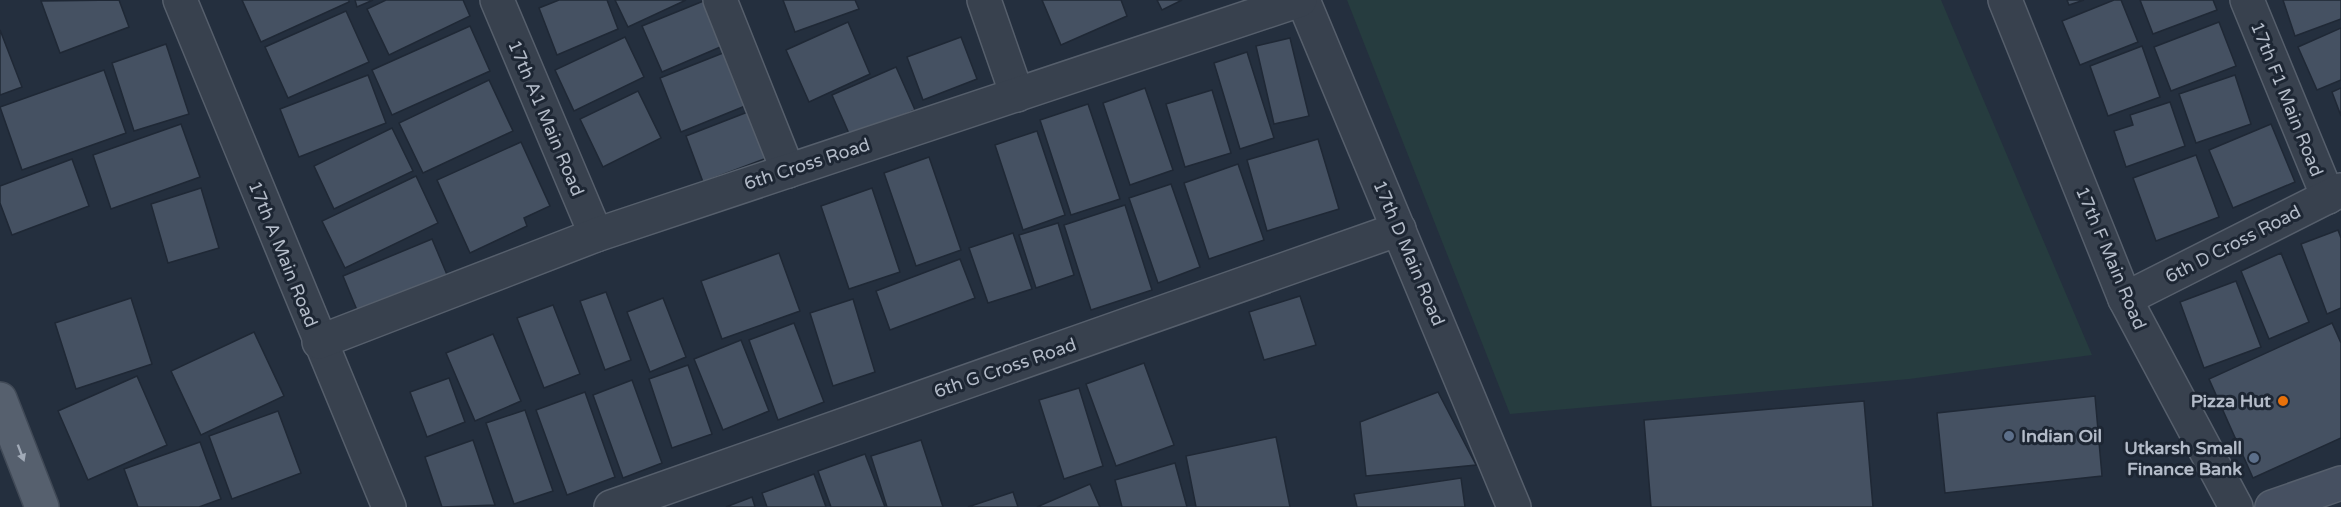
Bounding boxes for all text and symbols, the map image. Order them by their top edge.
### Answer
street label: 17th F1 Main Road [2246,18,2328,180]
street label: 17th A1 Main Road [503,37,589,199]
street label: 6th Cross Road [741,133,873,195]
street label: 17th D Main Road [1368,177,1450,329]
street label: 17th A Main Road [244,178,322,330]
street label: 17th F Main Road [2071,183,2151,333]
street label: 6th D Cross Road [2162,200,2304,288]
street label: 6th G Cross Road [931,333,1079,403]
place label: Pizza Hut [2191,390,2271,412]
marker: Pizza Hut [2276,394,2290,408]
place label: Indian Oil [2021,425,2102,447]
marker: Indian Oil [2002,429,2016,443]
place label: Utkarsh Small Finance Bank [2124,437,2242,480]
one-way arrow [17,444,26,462]
marker: Utkarsh Small Finance Bank [2247,451,2261,465]

